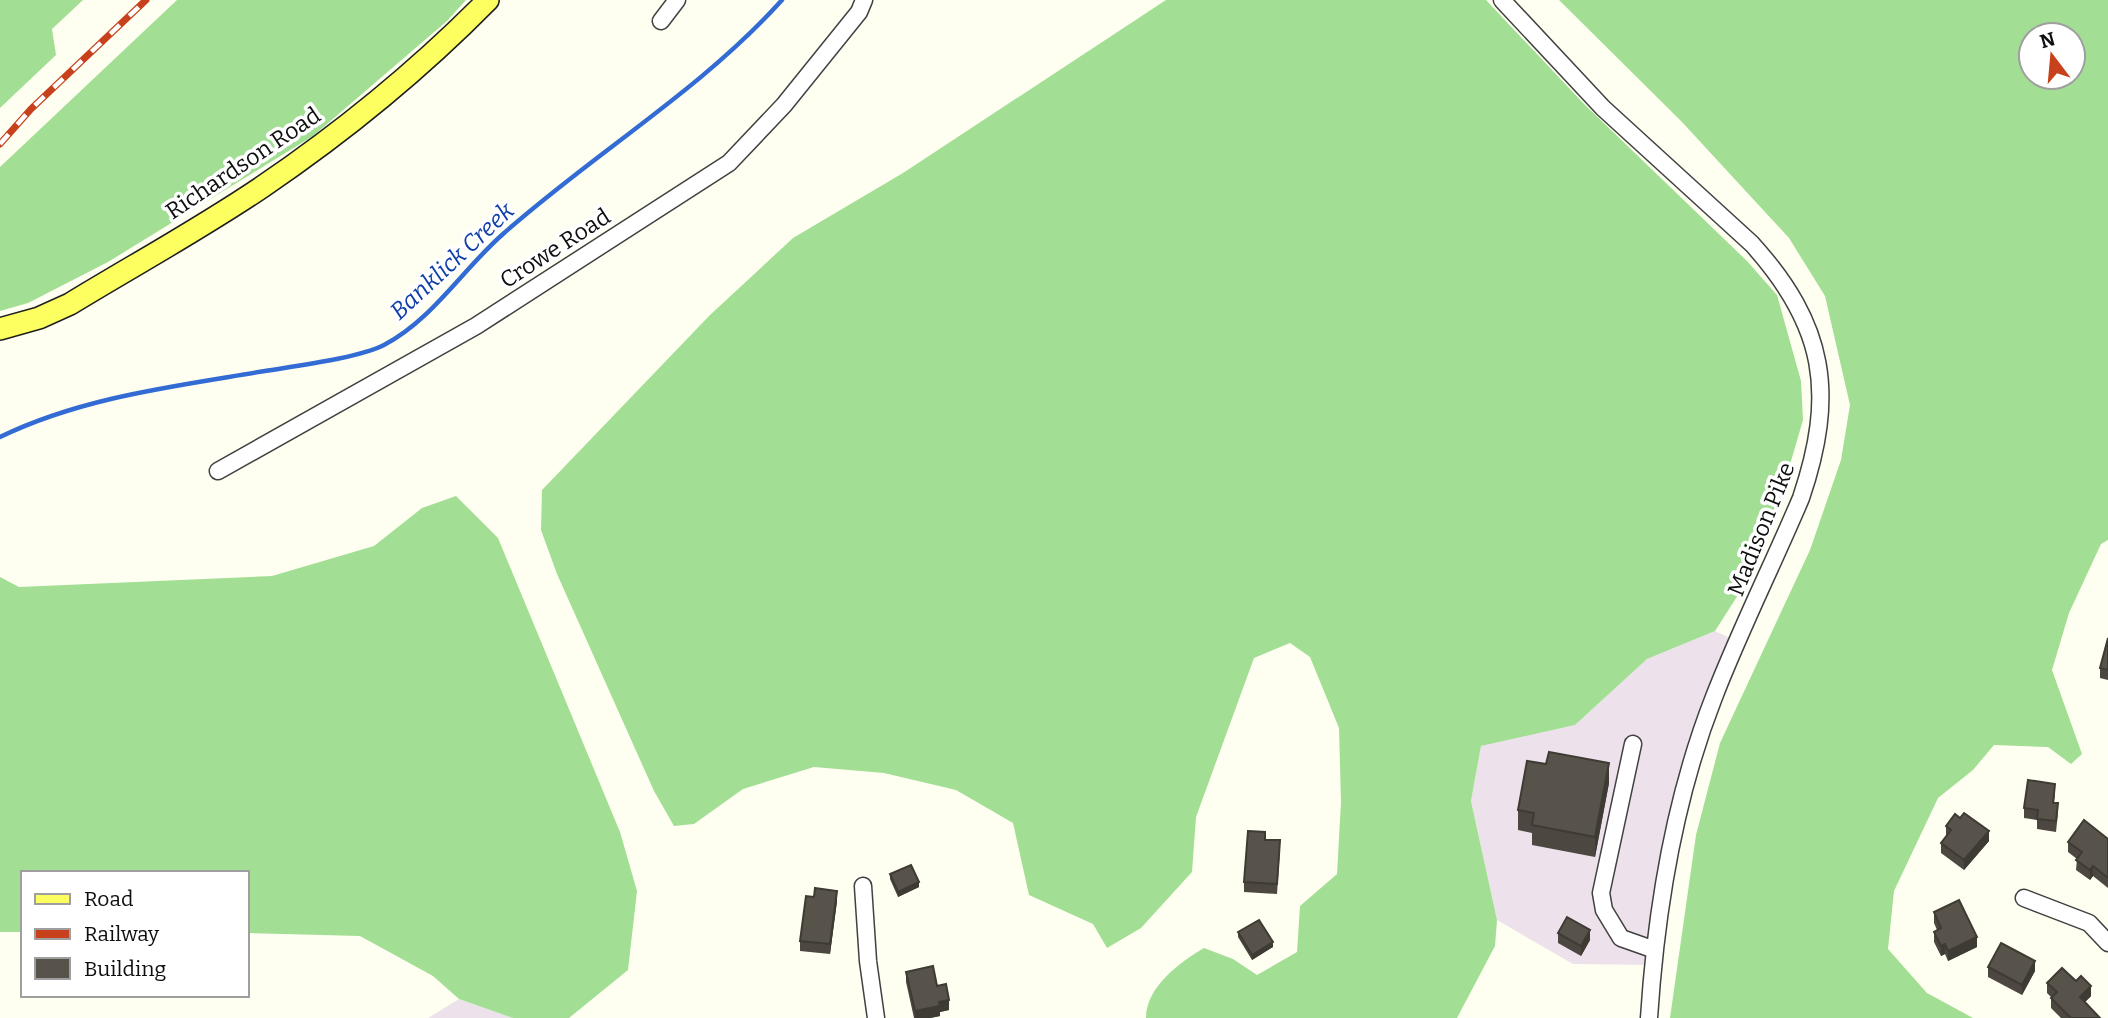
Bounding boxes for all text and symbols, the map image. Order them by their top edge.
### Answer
north arrow [2017,21,2087,91]
text: N [2037,27,2058,53]
street label: Richardson Road [160,101,326,225]
water label: Banklick Creek [384,196,520,325]
street label: Crowe Road [495,202,616,294]
street label: Madison Pike [1721,458,1801,600]
legend [21,871,248,997]
text: Road [84,886,133,912]
text: Railway [84,921,160,947]
text: Building [84,956,167,982]

